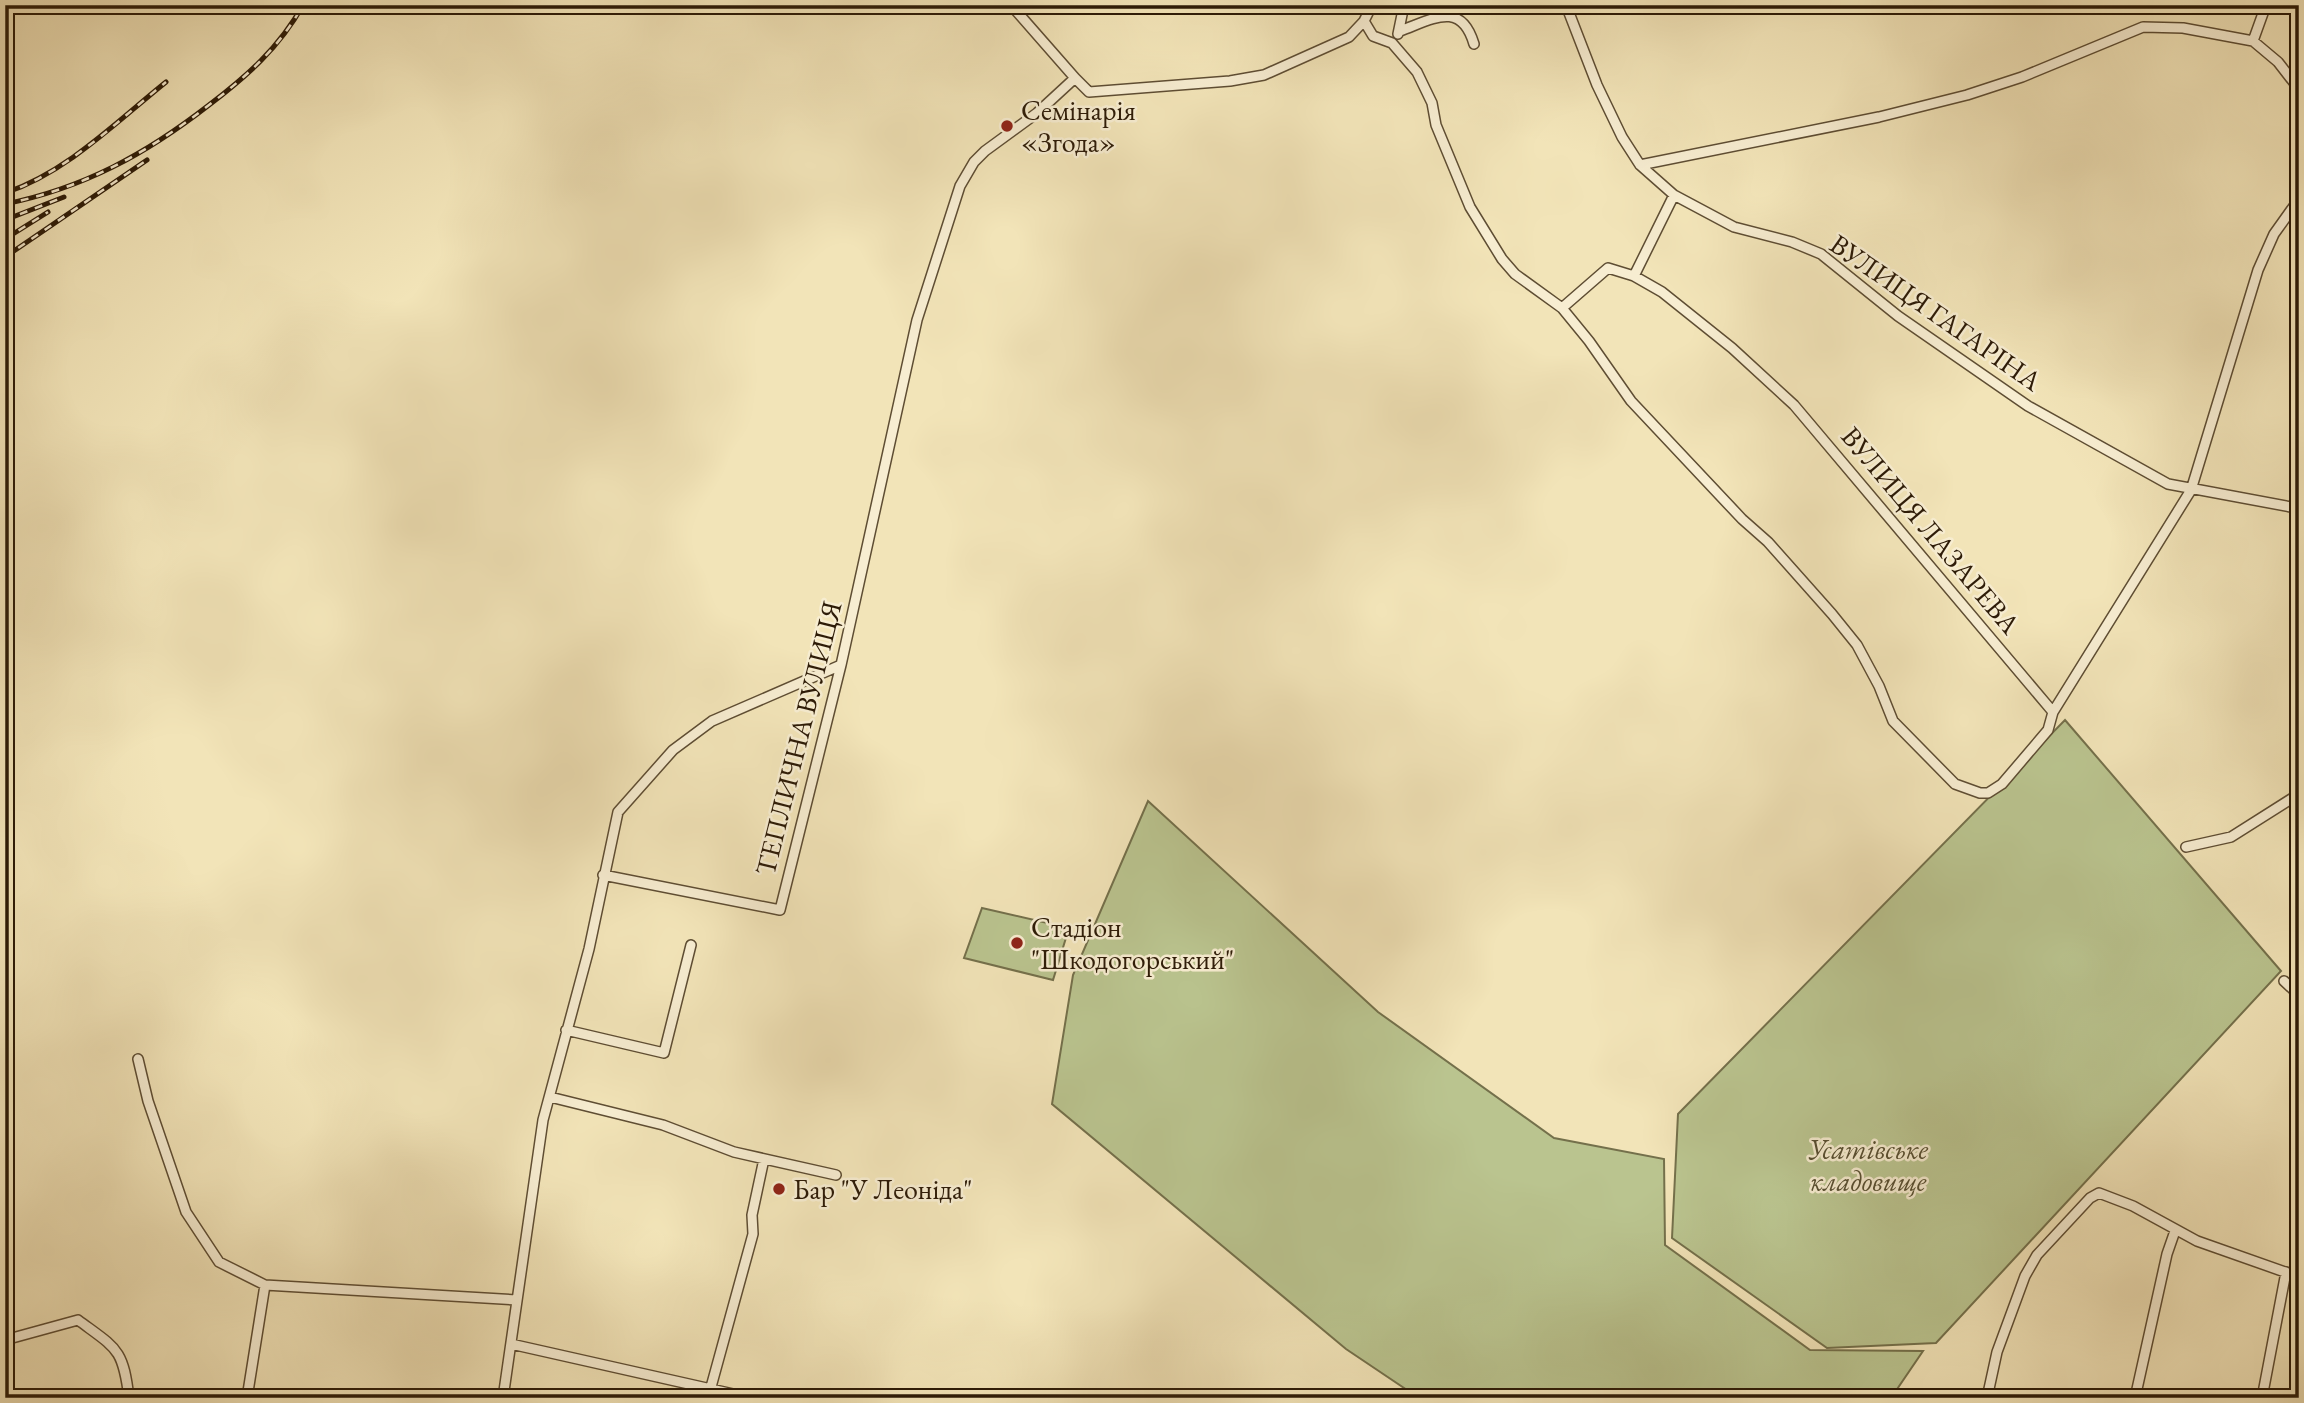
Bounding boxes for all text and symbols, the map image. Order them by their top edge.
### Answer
place label: Семінарія «Згода» [1021,92,1136,160]
marker: Семінарія «Згода» [999,118,1015,134]
street label: ВУЛИЦЯ ГАГАРІНА [1823,225,2049,399]
street label: ВУЛИЦЯ ЛАЗАРЕВА [1834,419,2029,642]
street label: ТЕПЛИЧНА ВУЛИЦЯ [746,597,850,879]
place label: Стадіон "Шкодогорський" [1031,909,1234,977]
marker: Стадіон "Шкодогорський" [1009,935,1025,951]
park label: Усатівське кладовище [1808,1131,1929,1199]
place label: Бар "У Леоніда" [793,1171,972,1207]
marker: Бар "У Леоніда" [771,1181,787,1197]

